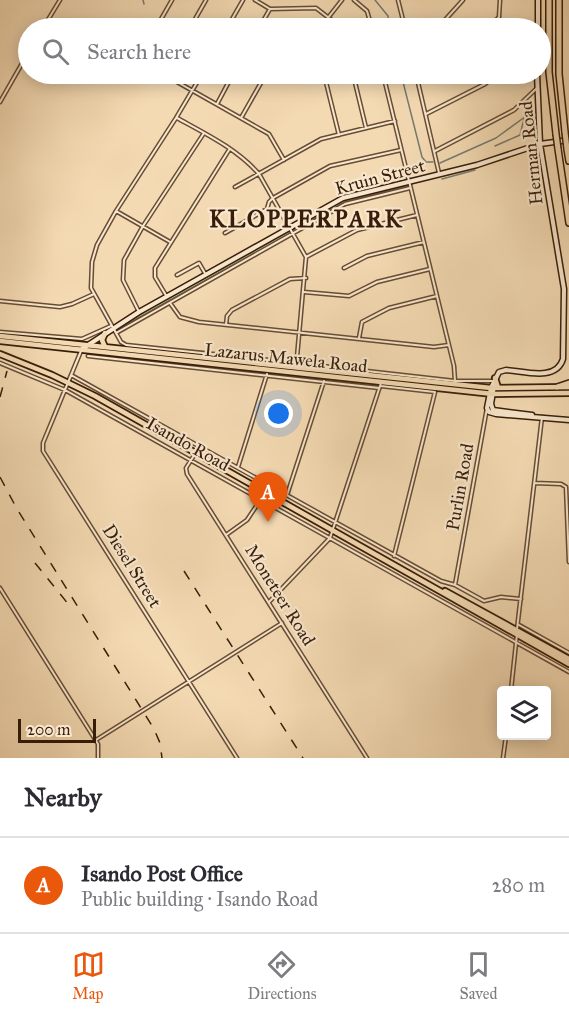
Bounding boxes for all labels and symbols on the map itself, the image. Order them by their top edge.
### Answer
street label: Herman Road [515,100,547,206]
street label: Kruin Street [332,154,428,200]
district label: KLOPPERPARK [209,204,403,234]
street label: Lazarus Mawela Road [204,339,368,377]
your location [264,399,293,428]
street label: Isando Road [142,412,234,476]
street label: Purlin Road [441,442,479,532]
pin: A [248,472,288,522]
street label: Diesel Street [98,520,167,612]
street label: Moneteer Road [240,540,320,650]
scale bar [18,716,96,744]

